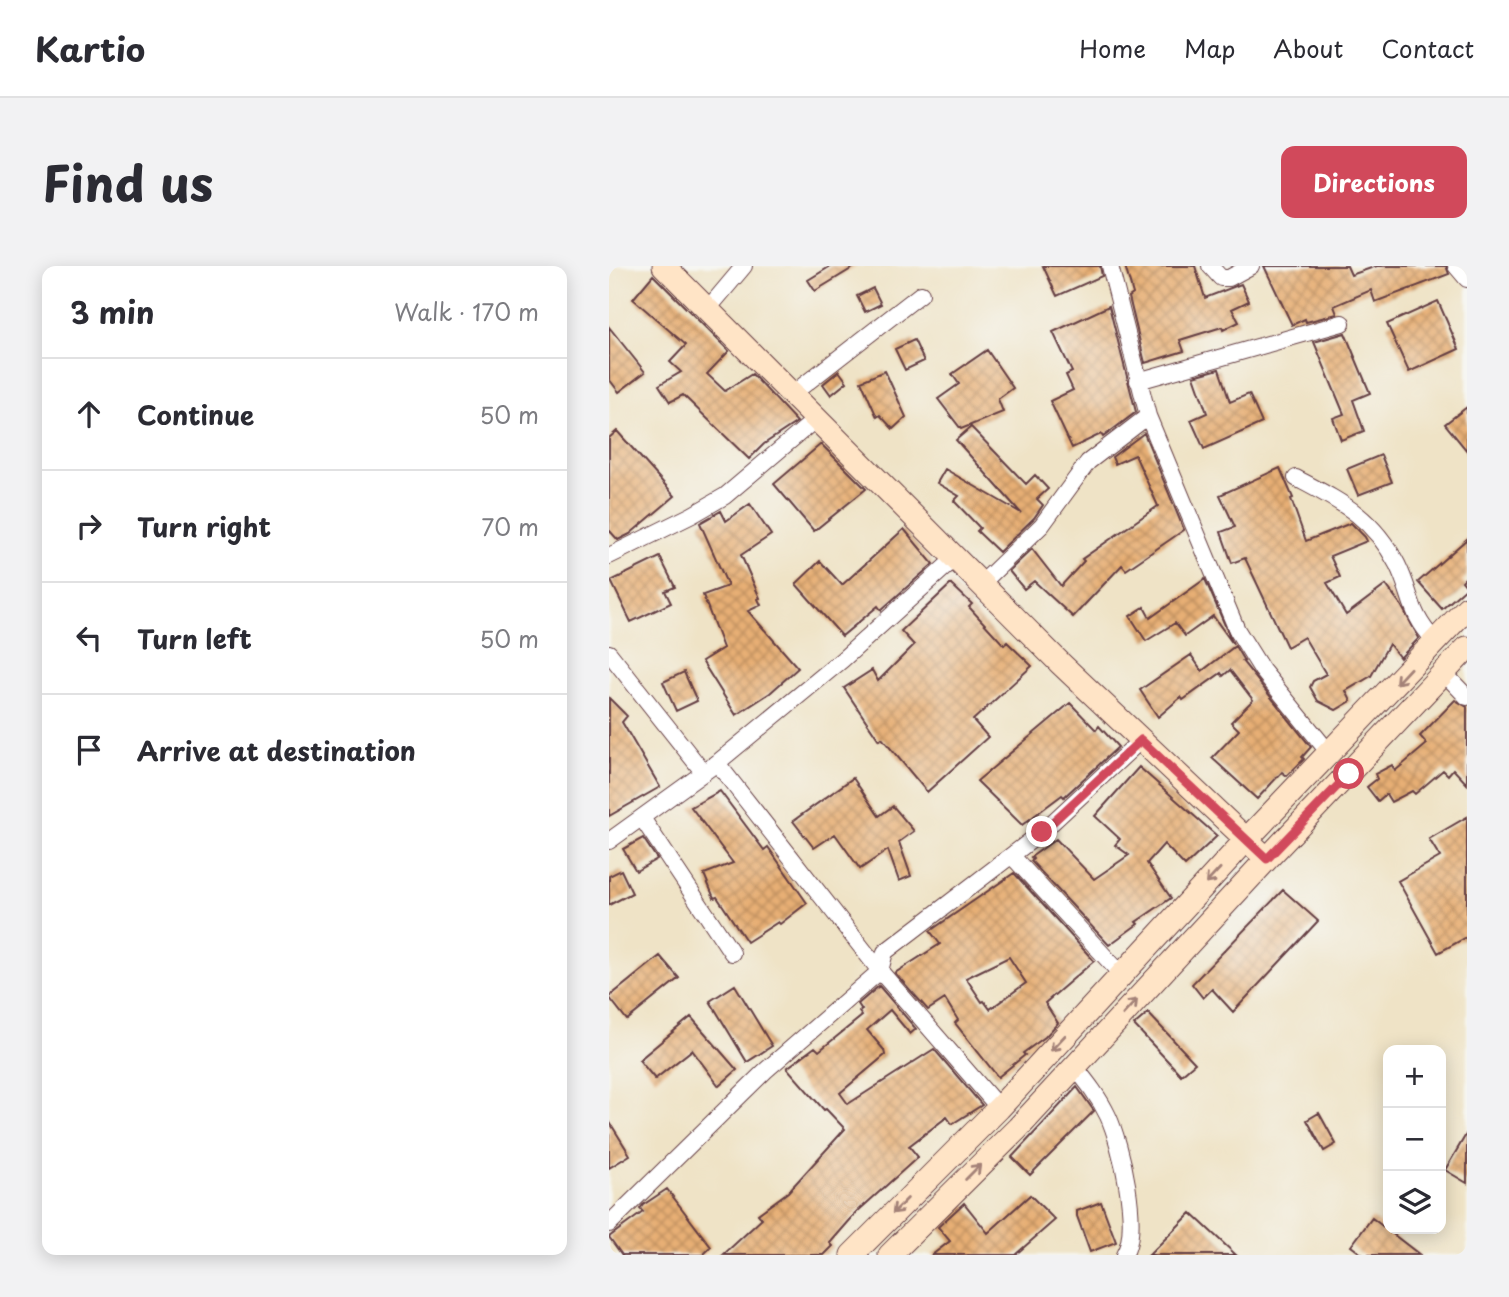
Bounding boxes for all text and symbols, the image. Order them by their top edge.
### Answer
text: Kartio [35,23,145,73]
text: Home [1079,30,1146,66]
text: Map [1184,30,1235,66]
text: About [1273,30,1343,66]
text: Contact [1381,30,1474,66]
text: Find us [42,145,213,219]
button: Directions [1281,146,1467,218]
text: 3 min [70,289,155,334]
text: Walk · 170 m [394,294,539,329]
icon: ahead [70,395,108,433]
text: Continue [137,395,254,434]
text: 50 m [479,397,539,432]
icon: right [70,507,108,545]
text: Turn right [137,507,271,546]
text: 70 m [481,509,539,544]
icon: left [70,619,108,657]
text: Turn left [137,619,252,658]
text: 50 m [479,621,539,656]
one-way arrow [1395,667,1412,684]
icon: arrive [70,731,108,769]
text: Arrive at destination [137,731,416,770]
route start [1333,758,1364,789]
route end [1026,816,1057,847]
one-way arrow [1205,867,1221,885]
one-way arrow [1121,999,1138,1016]
one-way arrow [1050,1034,1066,1052]
map controls [1383,1045,1446,1234]
button: + [1383,1045,1446,1108]
button: − [1383,1108,1446,1171]
one-way arrow [965,1164,982,1181]
button: layers [1383,1171,1446,1234]
one-way arrow [892,1198,909,1215]

